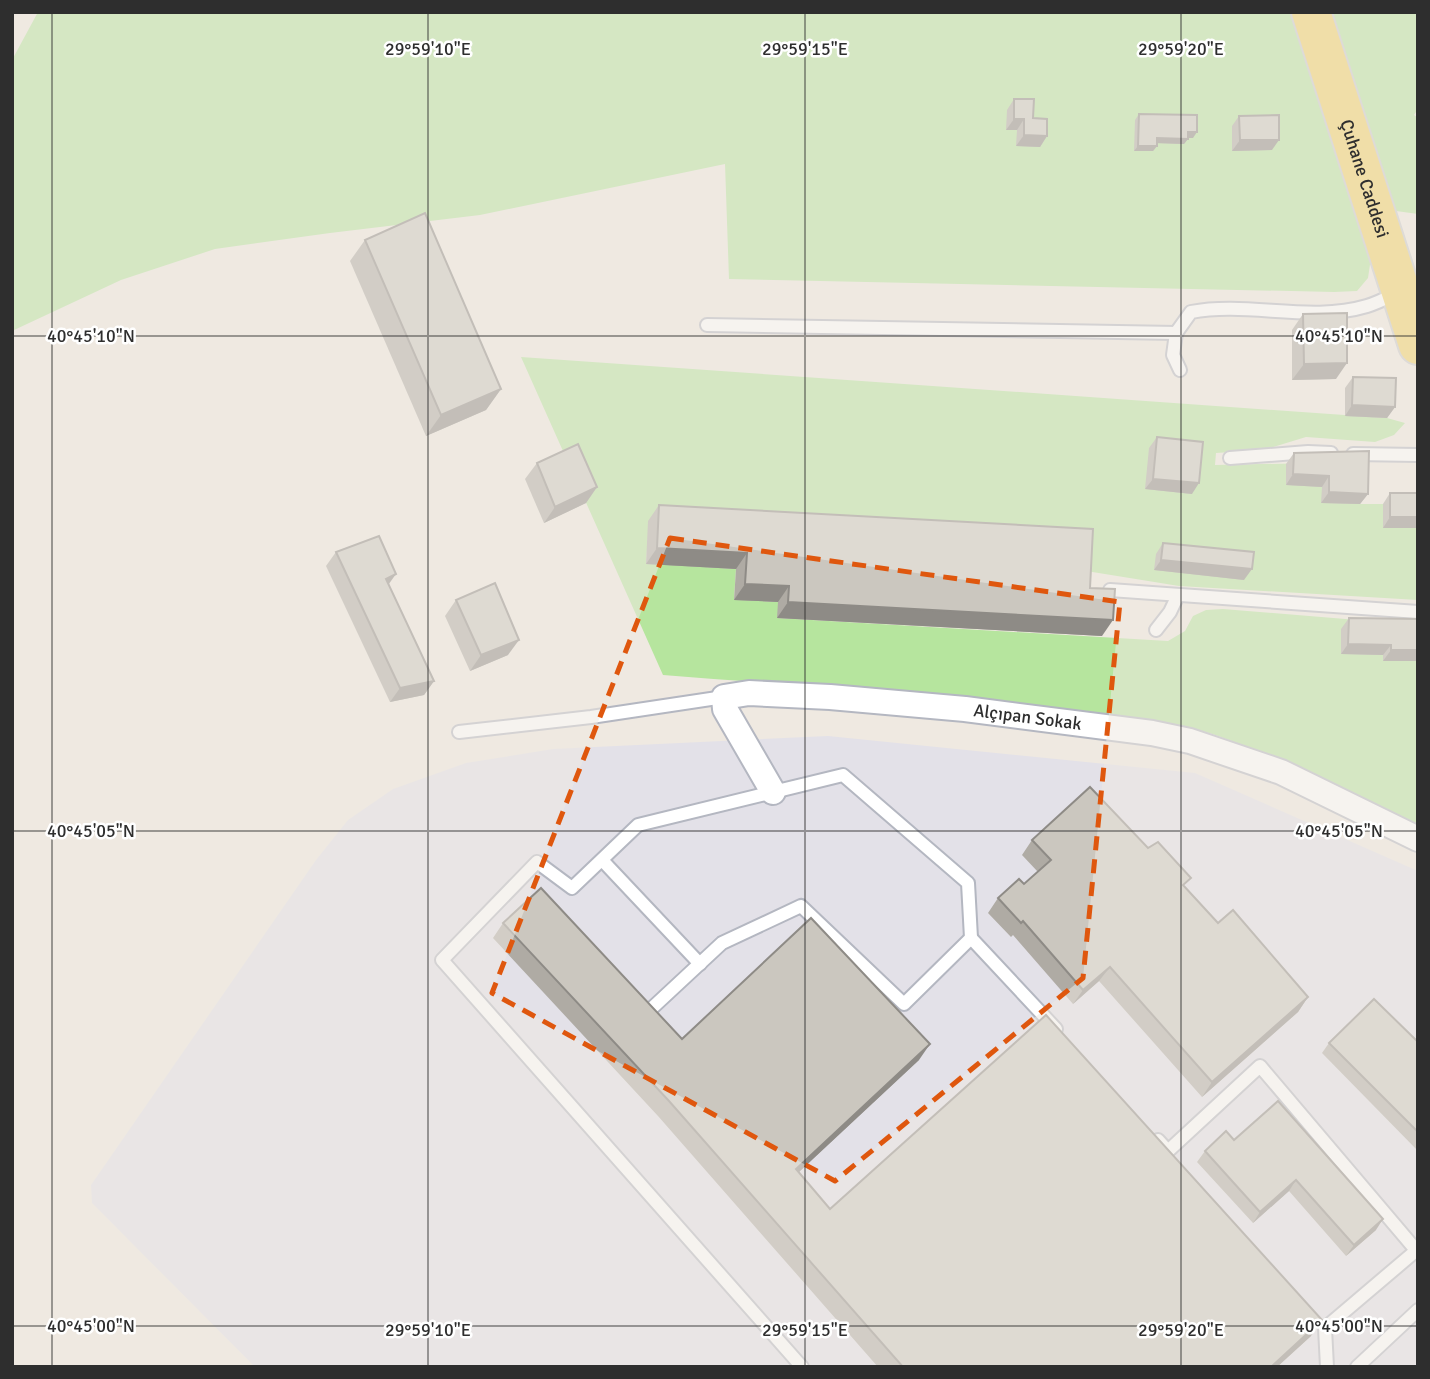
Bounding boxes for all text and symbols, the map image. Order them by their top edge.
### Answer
text: 29°59'10"E [385,38,471,60]
text: 29°59'15"E [762,38,848,60]
text: 29°59'20"E [1138,38,1224,60]
street label: Çuhane Caddesi [1335,117,1394,241]
text: 40°45'10"N [47,325,135,347]
text: 40°45'10"N [1295,325,1383,347]
street label: Alçıpan Sokak [972,699,1083,735]
text: 40°45'05"N [47,820,135,842]
text: 40°45'05"N [1295,820,1383,842]
text: 40°45'00"N [47,1315,135,1337]
text: 40°45'00"N [1295,1315,1383,1337]
text: 29°59'10"E [385,1319,471,1341]
text: 29°59'15"E [762,1319,848,1341]
text: 29°59'20"E [1138,1319,1224,1341]

